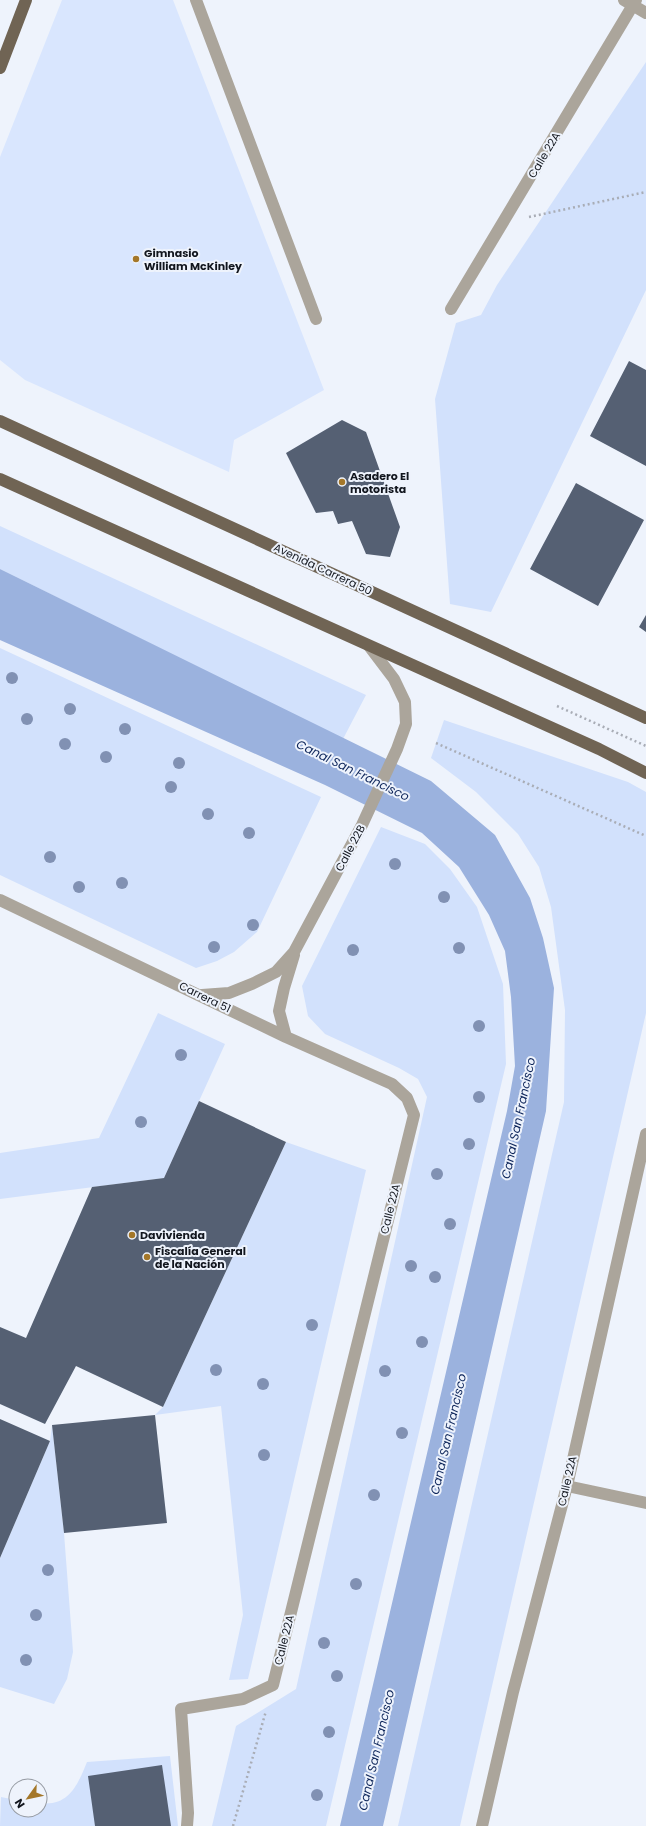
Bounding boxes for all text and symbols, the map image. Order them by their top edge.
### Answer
street label: Calle 22A [524,128,564,181]
place label: Gimnasio William McKinley [144,245,242,274]
marker: Gimnasio William McKinley [131,254,141,264]
place label: Asadero El motorista [350,468,409,497]
marker: Asadero El motorista [337,477,347,487]
street label: Avenida Carrera 50 [271,539,375,599]
water label: Canal San Francisco [294,735,413,805]
street label: Calle 22B [331,822,369,874]
street label: Carrera 51 [176,978,234,1016]
water label: Canal San Francisco [497,1055,539,1180]
street label: Calle 22A [376,1182,404,1236]
place label: Davivienda [140,1227,205,1243]
marker: Davivienda [127,1230,137,1240]
place label: Fiscalía General de la Nación [155,1243,246,1272]
marker: Fiscalía General de la Nación [142,1252,152,1262]
water label: Canal San Francisco [426,1371,470,1496]
street label: Calle 22A [553,1454,581,1508]
street label: Calle 22A [270,1613,298,1667]
water label: Canal San Francisco [354,1687,398,1812]
north arrow [8,1778,48,1818]
text: N [11,1796,29,1811]

